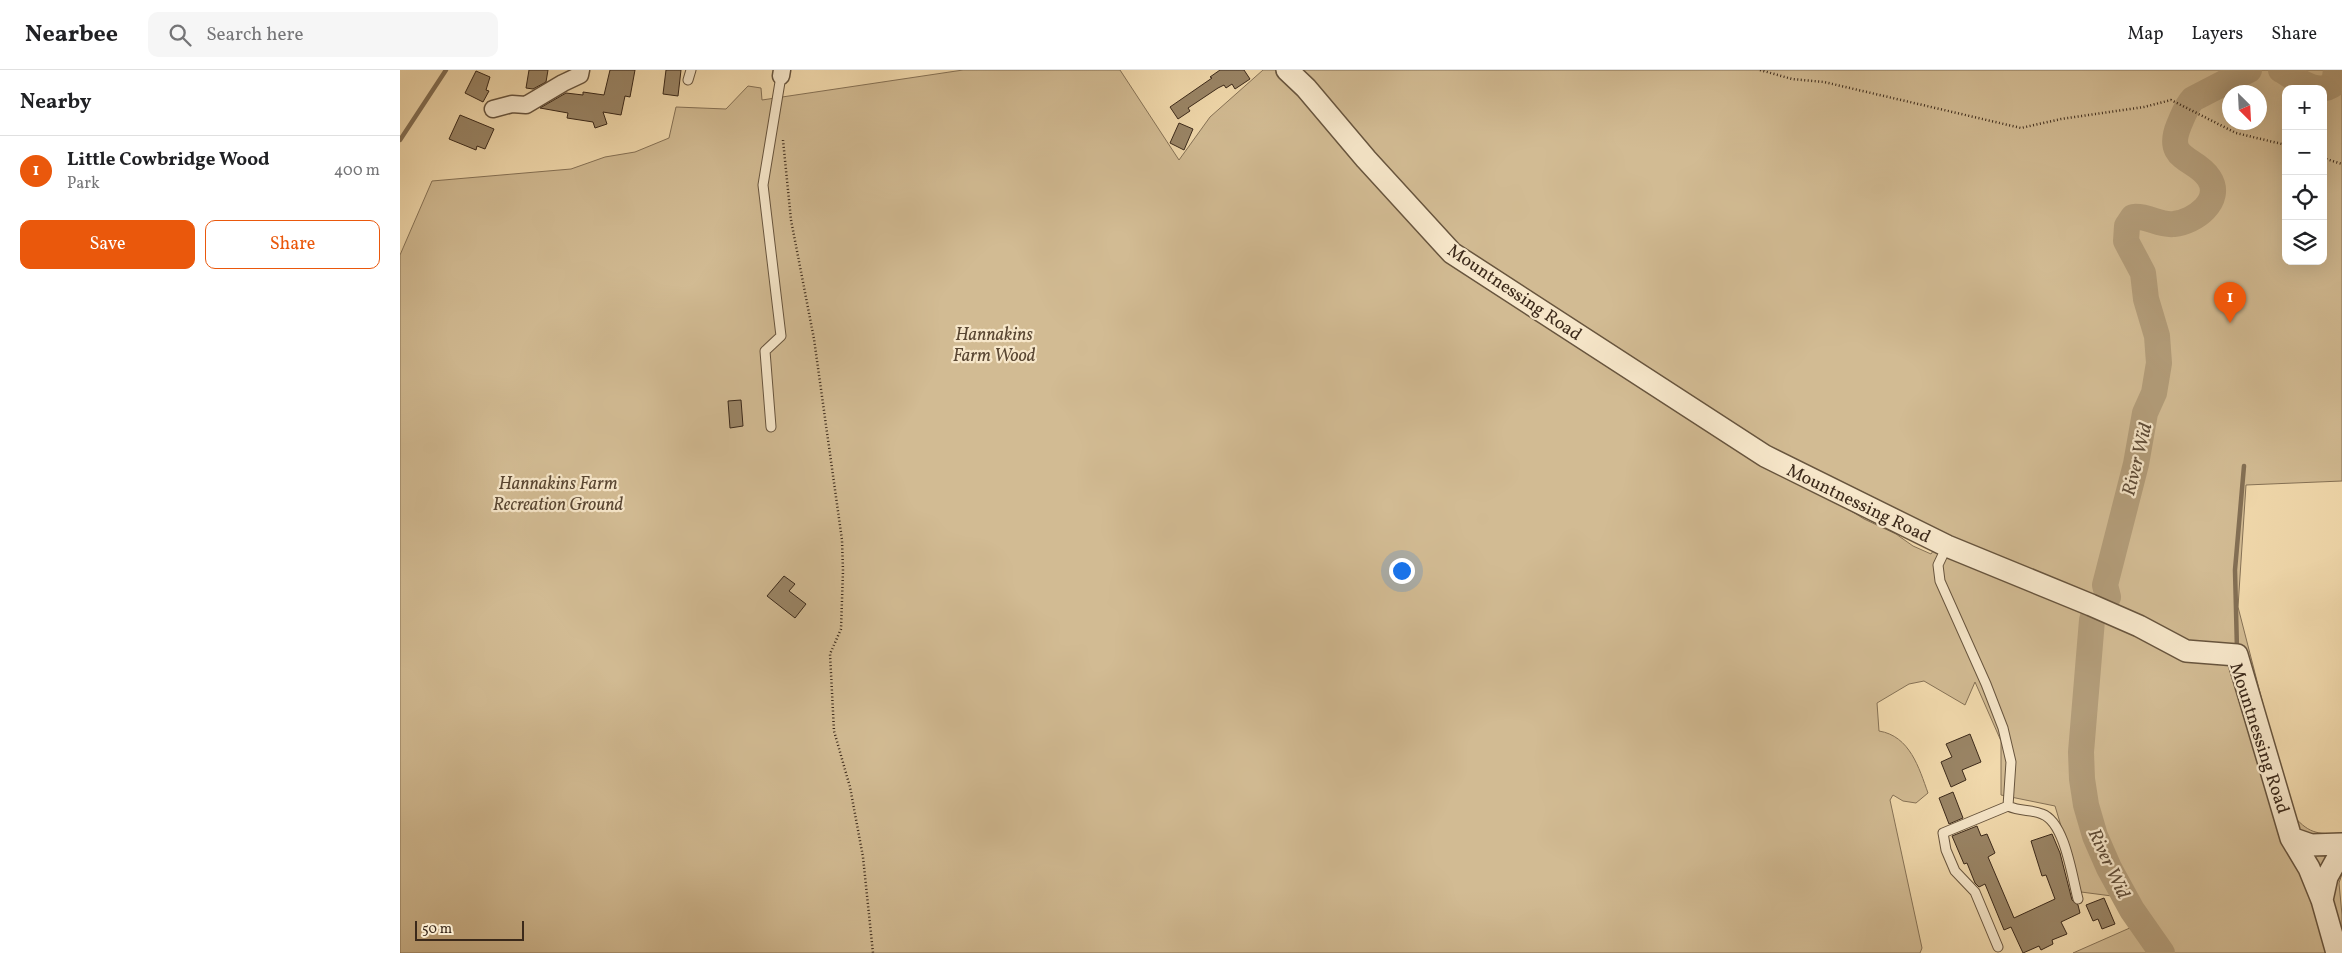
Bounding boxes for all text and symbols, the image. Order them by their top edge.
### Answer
search box [148,12,498,57]
text: Nearbee [25,18,118,52]
icon: search [166,21,194,49]
text: Search here [206,22,303,48]
text: Map [2127,22,2163,47]
text: Layers [2191,22,2243,47]
text: Share [2271,22,2317,47]
north arrow [2222,85,2267,130]
map controls [2282,85,2327,265]
button: + [2282,85,2327,130]
text: Nearby [20,88,91,117]
button: − [2282,130,2327,175]
text: Little Cowbridge Wood [67,147,270,173]
text: 1 [33,160,39,182]
text: 400 m [334,160,380,182]
text: Park [67,173,100,195]
button: locate [2282,175,2327,220]
button: Save [20,220,195,269]
button: Share [205,220,380,269]
button: layers [2282,220,2327,265]
street label: Mountnessing Road [1442,239,1586,348]
pin: 1 [2214,282,2246,323]
park label: Hannakins Farm Wood [953,323,1036,369]
water label: River Wid [2116,420,2160,499]
street label: Mountnessing Road [1782,459,1935,550]
park label: Hannakins Farm Recreation Ground [493,472,624,518]
your location [1389,558,1415,584]
street label: Mountnessing Road [2222,660,2295,817]
water label: River Wid [2081,825,2136,903]
scale bar [415,918,524,941]
text: 50 m [422,920,452,939]

